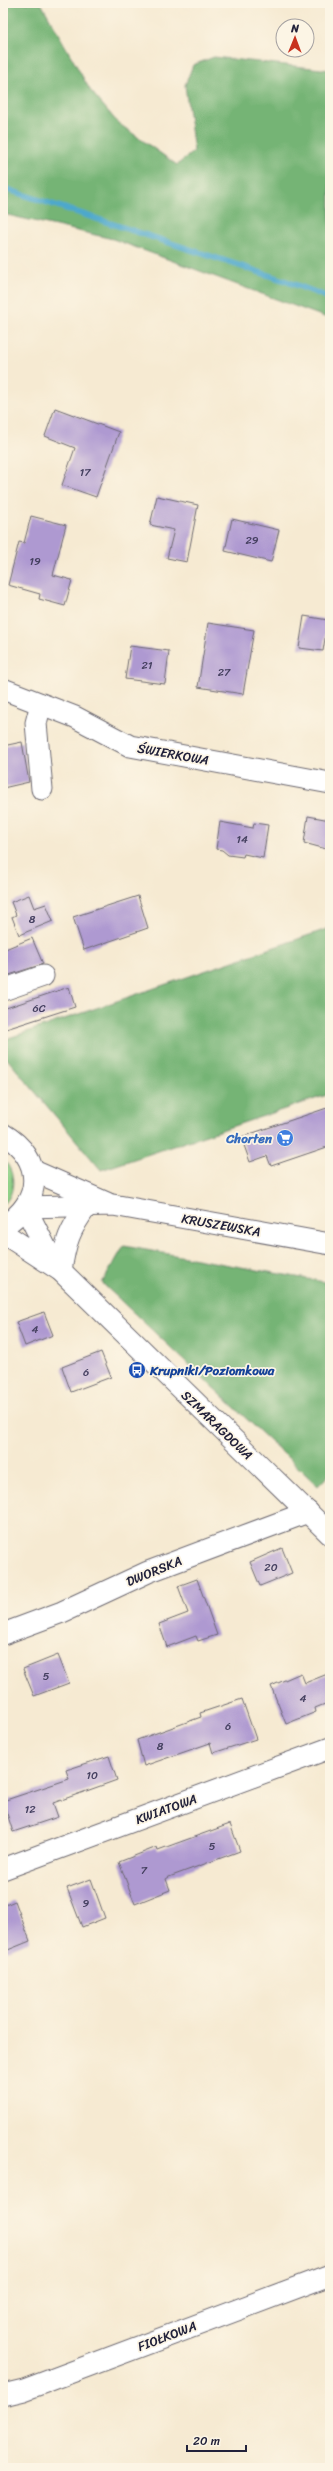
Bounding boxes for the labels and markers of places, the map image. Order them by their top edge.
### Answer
place label: Chorten [225,1127,273,1150]
supermarket icon: Chorten [275,1128,295,1148]
place label: Krupniki/Poziomkowa [149,1359,275,1382]
bus stop icon: Krupniki/Poziomkowa [127,1360,147,1380]

